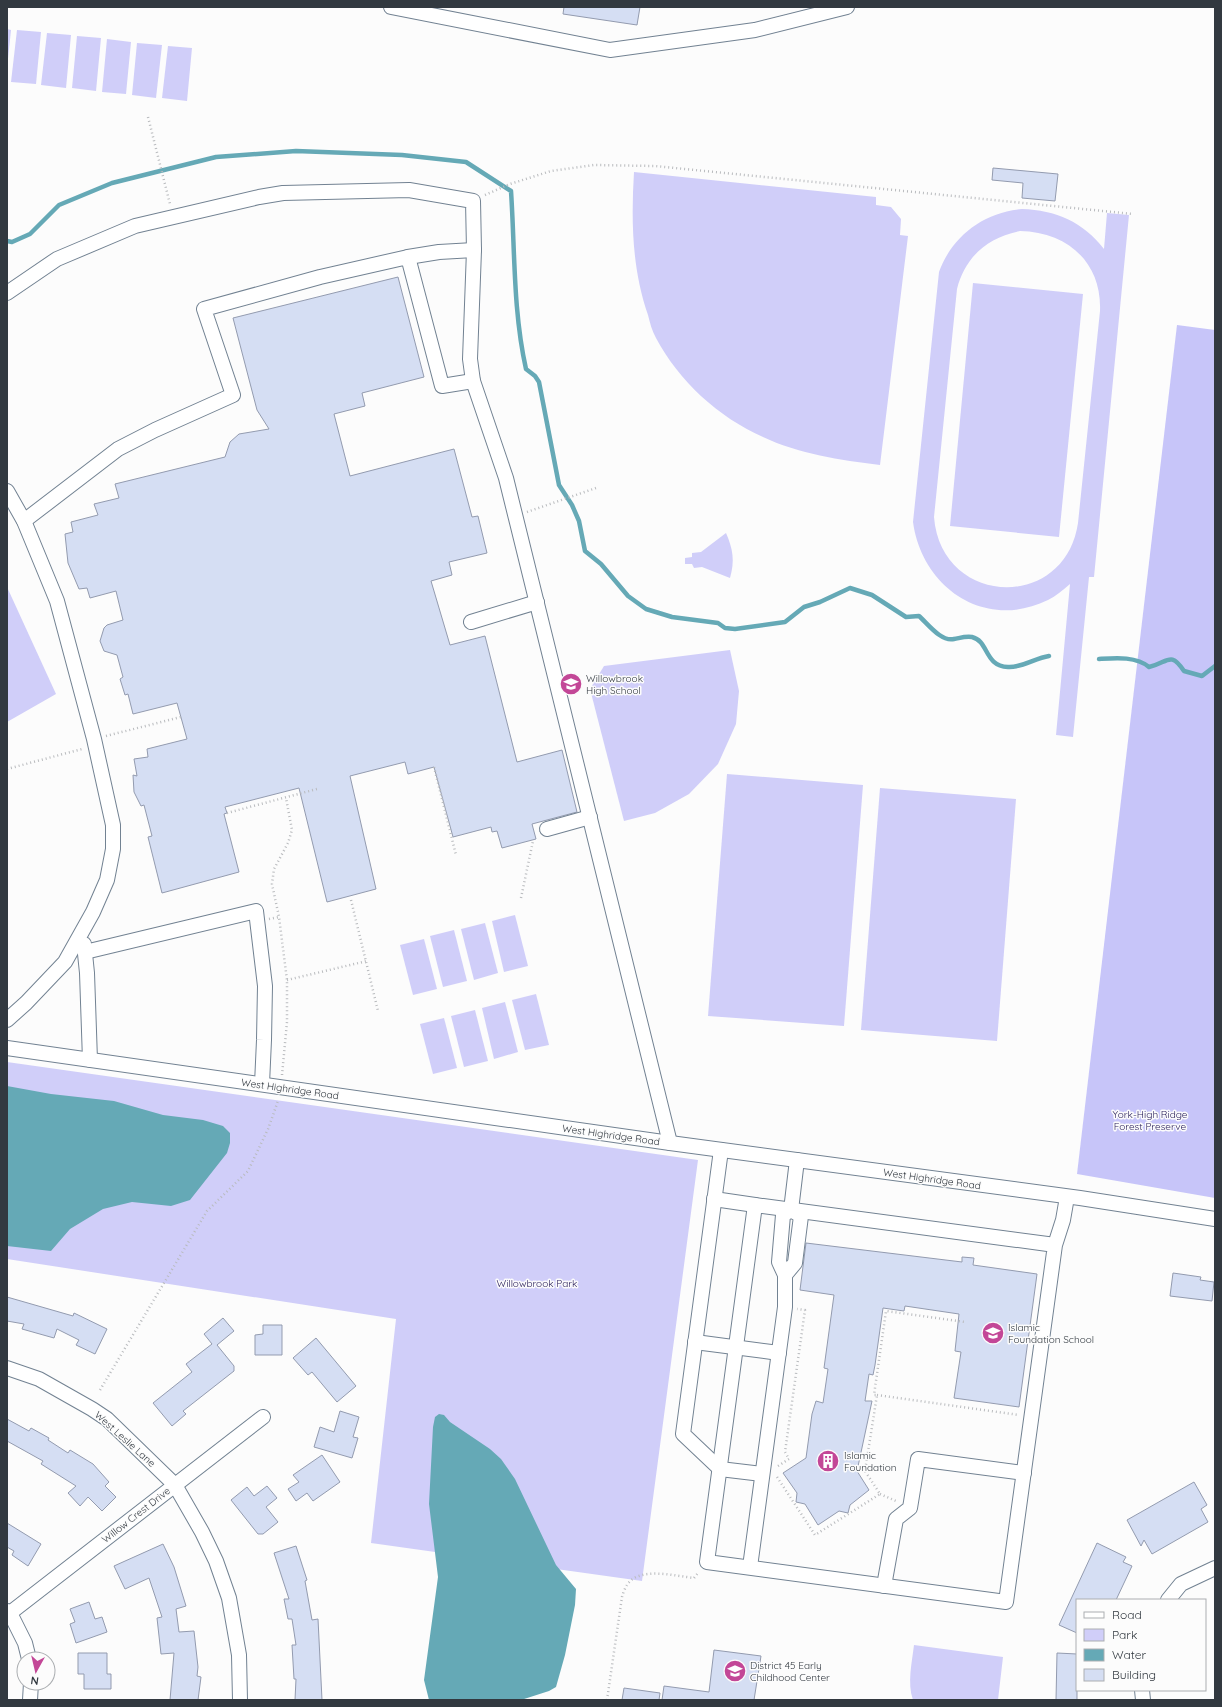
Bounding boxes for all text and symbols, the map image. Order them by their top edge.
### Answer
school or university icon: Willowbrook High School [558,671,584,697]
place label: Willowbrook High School [586,672,643,697]
street label: West Highridge Road [240,1076,340,1102]
park label: York-High Ridge Forest Preserve [1113,1108,1188,1133]
street label: West Highridge Road [561,1122,661,1148]
street label: West Highridge Road [882,1166,982,1192]
park label: Willowbrook Park [497,1277,577,1290]
school or university icon: Islamic Foundation School [980,1320,1006,1346]
place label: Islamic Foundation School [1008,1321,1094,1346]
street label: West Leslie Lane [92,1408,158,1470]
building icon: Islamic Foundation [815,1448,841,1474]
place label: Islamic Foundation [844,1449,897,1474]
street label: Willow Crest Drive [99,1484,173,1546]
legend [1076,1599,1206,1691]
text: Road [1112,1607,1142,1622]
text: Park [1112,1627,1137,1642]
text: Water [1112,1647,1147,1662]
north arrow [16,1651,56,1691]
school or university icon: District 45 Early Childhood Center [722,1658,748,1684]
place label: District 45 Early Childhood Center [750,1659,830,1684]
text: Building [1112,1667,1156,1682]
text: N [30,1673,40,1688]

